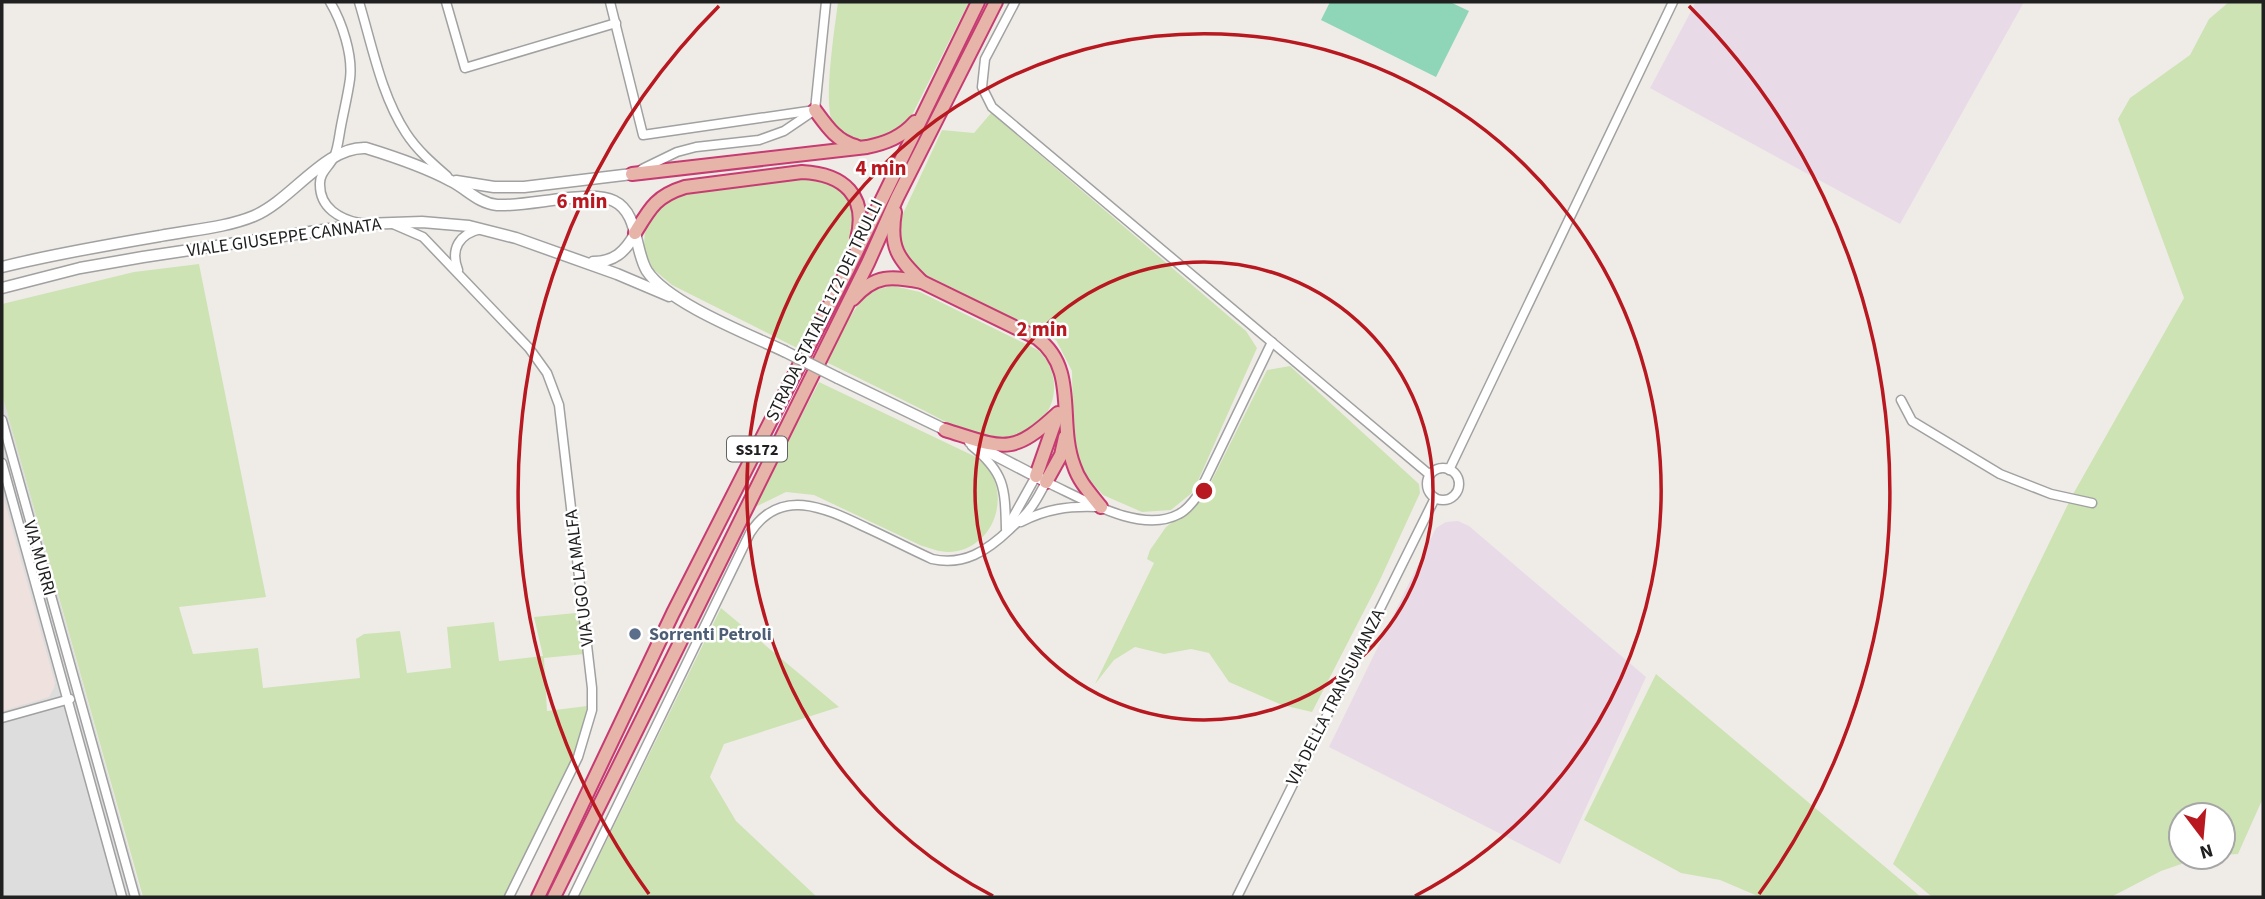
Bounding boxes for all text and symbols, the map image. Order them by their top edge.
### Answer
text: 4 min [855,153,907,183]
text: 6 min [556,186,608,216]
street label: STRADA STATALE 172 DEI TRULLI [760,195,889,425]
street label: VIALE GIUSEPPE CANNATA [185,211,383,264]
text: 2 min [1016,314,1068,344]
road number: SS172 [727,436,787,462]
centre of rings [1192,479,1216,503]
street label: VIA UGO LA MALFA [559,508,600,648]
street label: VIA MURRI [17,518,62,599]
street label: VIA DELLA TRANSUMANZA [1280,604,1391,790]
place label: Sorrenti Petroli [649,622,772,647]
marker: Sorrenti Petroli [627,626,643,642]
north arrow [2167,801,2237,871]
text: N [2196,836,2216,866]

